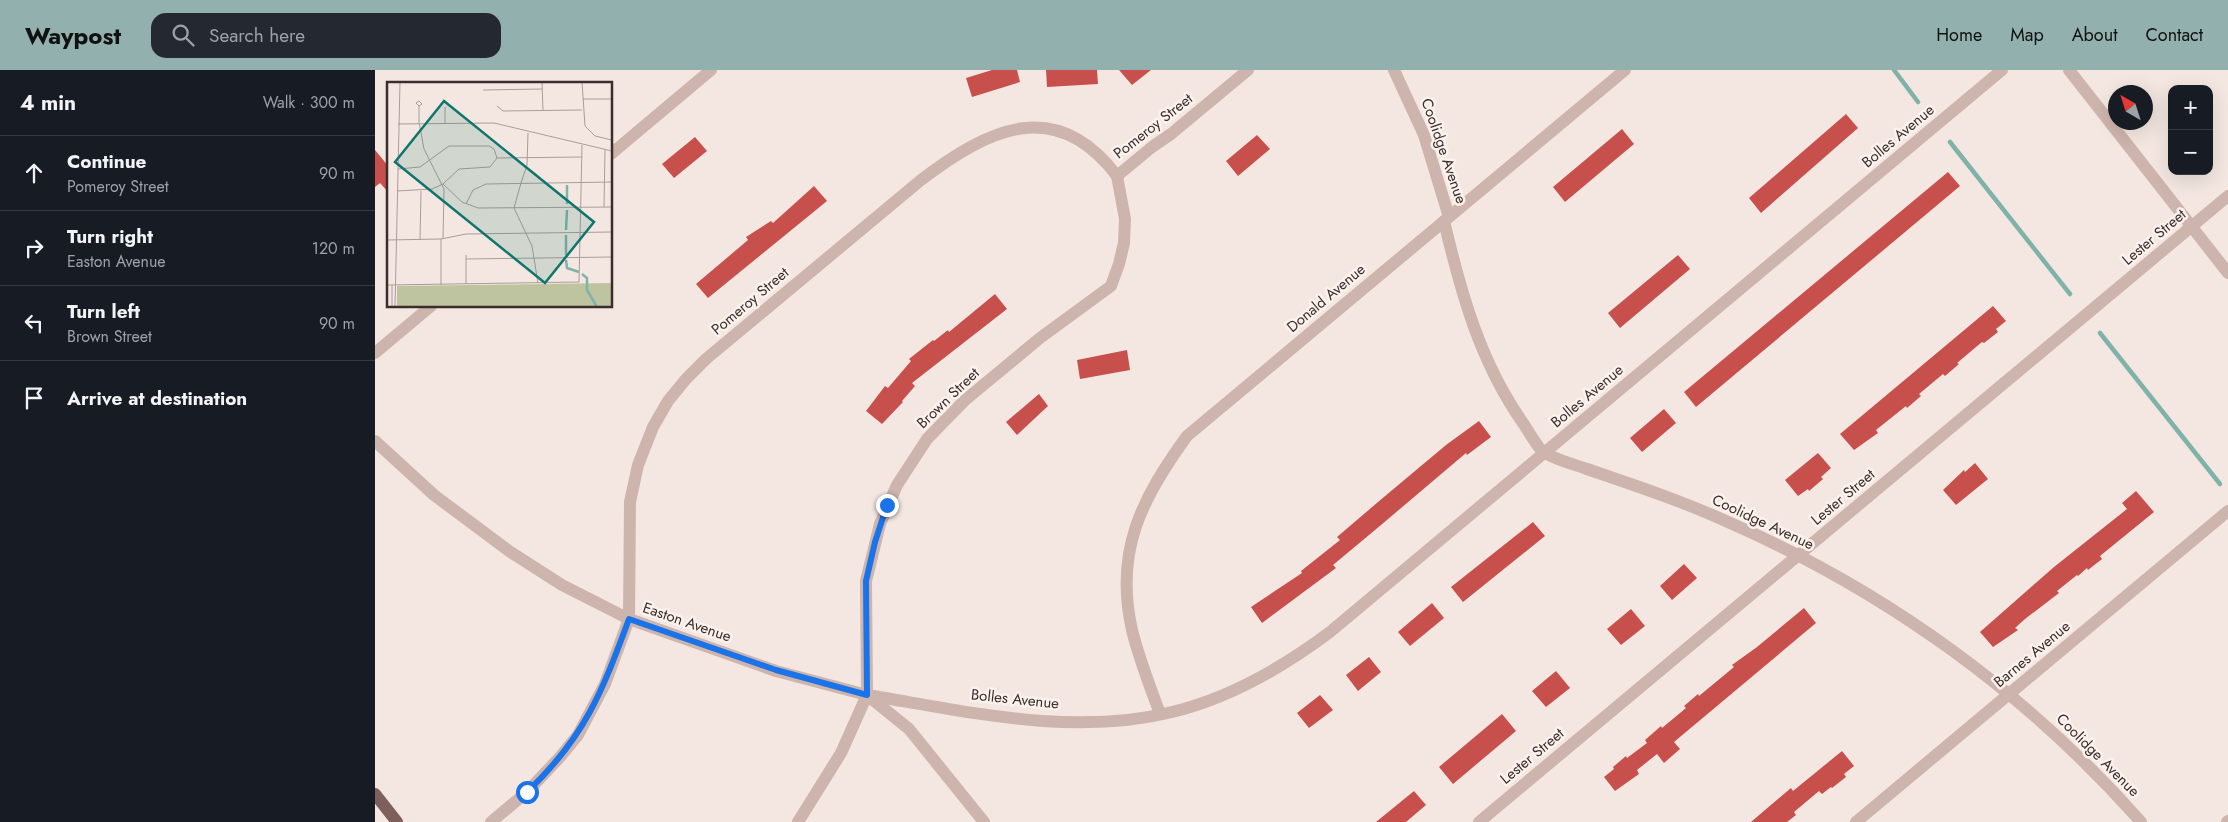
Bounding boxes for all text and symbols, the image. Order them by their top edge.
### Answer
search box [151,13,501,58]
text: Waypost [25,18,121,53]
icon: search [169,21,197,49]
text: Search here [209,22,305,49]
text: Home [1936,22,1982,48]
text: Map [2010,22,2044,48]
text: About [2072,22,2117,48]
text: Contact [2145,22,2203,48]
inset map [387,82,613,308]
north arrow [2108,85,2153,130]
map controls [2168,85,2213,175]
button: + [2168,85,2213,130]
text: 4 min [20,88,76,118]
street label: Pomeroy Street [1109,88,1198,164]
text: Walk · 300 m [263,91,355,114]
street label: Coolidge Avenue [1416,95,1472,207]
street label: Bolles Avenue [1857,99,1939,173]
button: − [2168,130,2213,175]
text: Continue [67,148,146,175]
icon: ahead [20,159,48,187]
text: 90 m [319,162,355,185]
text: Pomeroy Street [67,175,169,198]
street label: Lester Street [2117,203,2191,270]
text: Turn right [67,223,153,250]
icon: right [20,234,48,262]
text: 120 m [312,237,355,260]
text: Easton Avenue [67,250,166,273]
street label: Donald Avenue [1282,258,1370,338]
street label: Pomeroy Street [706,262,794,340]
text: Turn left [67,298,140,325]
icon: left [20,309,48,337]
text: 90 m [319,312,355,335]
text: Brown Street [67,325,152,348]
street label: Bolles Avenue [1546,359,1628,433]
street label: Brown Street [912,362,985,434]
icon: arrive [20,384,48,412]
text: Arrive at destination [67,385,247,412]
street label: Lester Street [1806,463,1880,530]
street label: Coolidge Avenue [1708,489,1818,555]
route end [876,494,899,517]
street label: Easton Avenue [640,597,735,648]
street label: Barnes Avenue [1989,615,2075,693]
street label: Bolles Avenue [970,683,1060,715]
street label: Coolidge Avenue [2051,708,2145,802]
street label: Lester Street [1495,722,1569,789]
route start [516,781,539,804]

